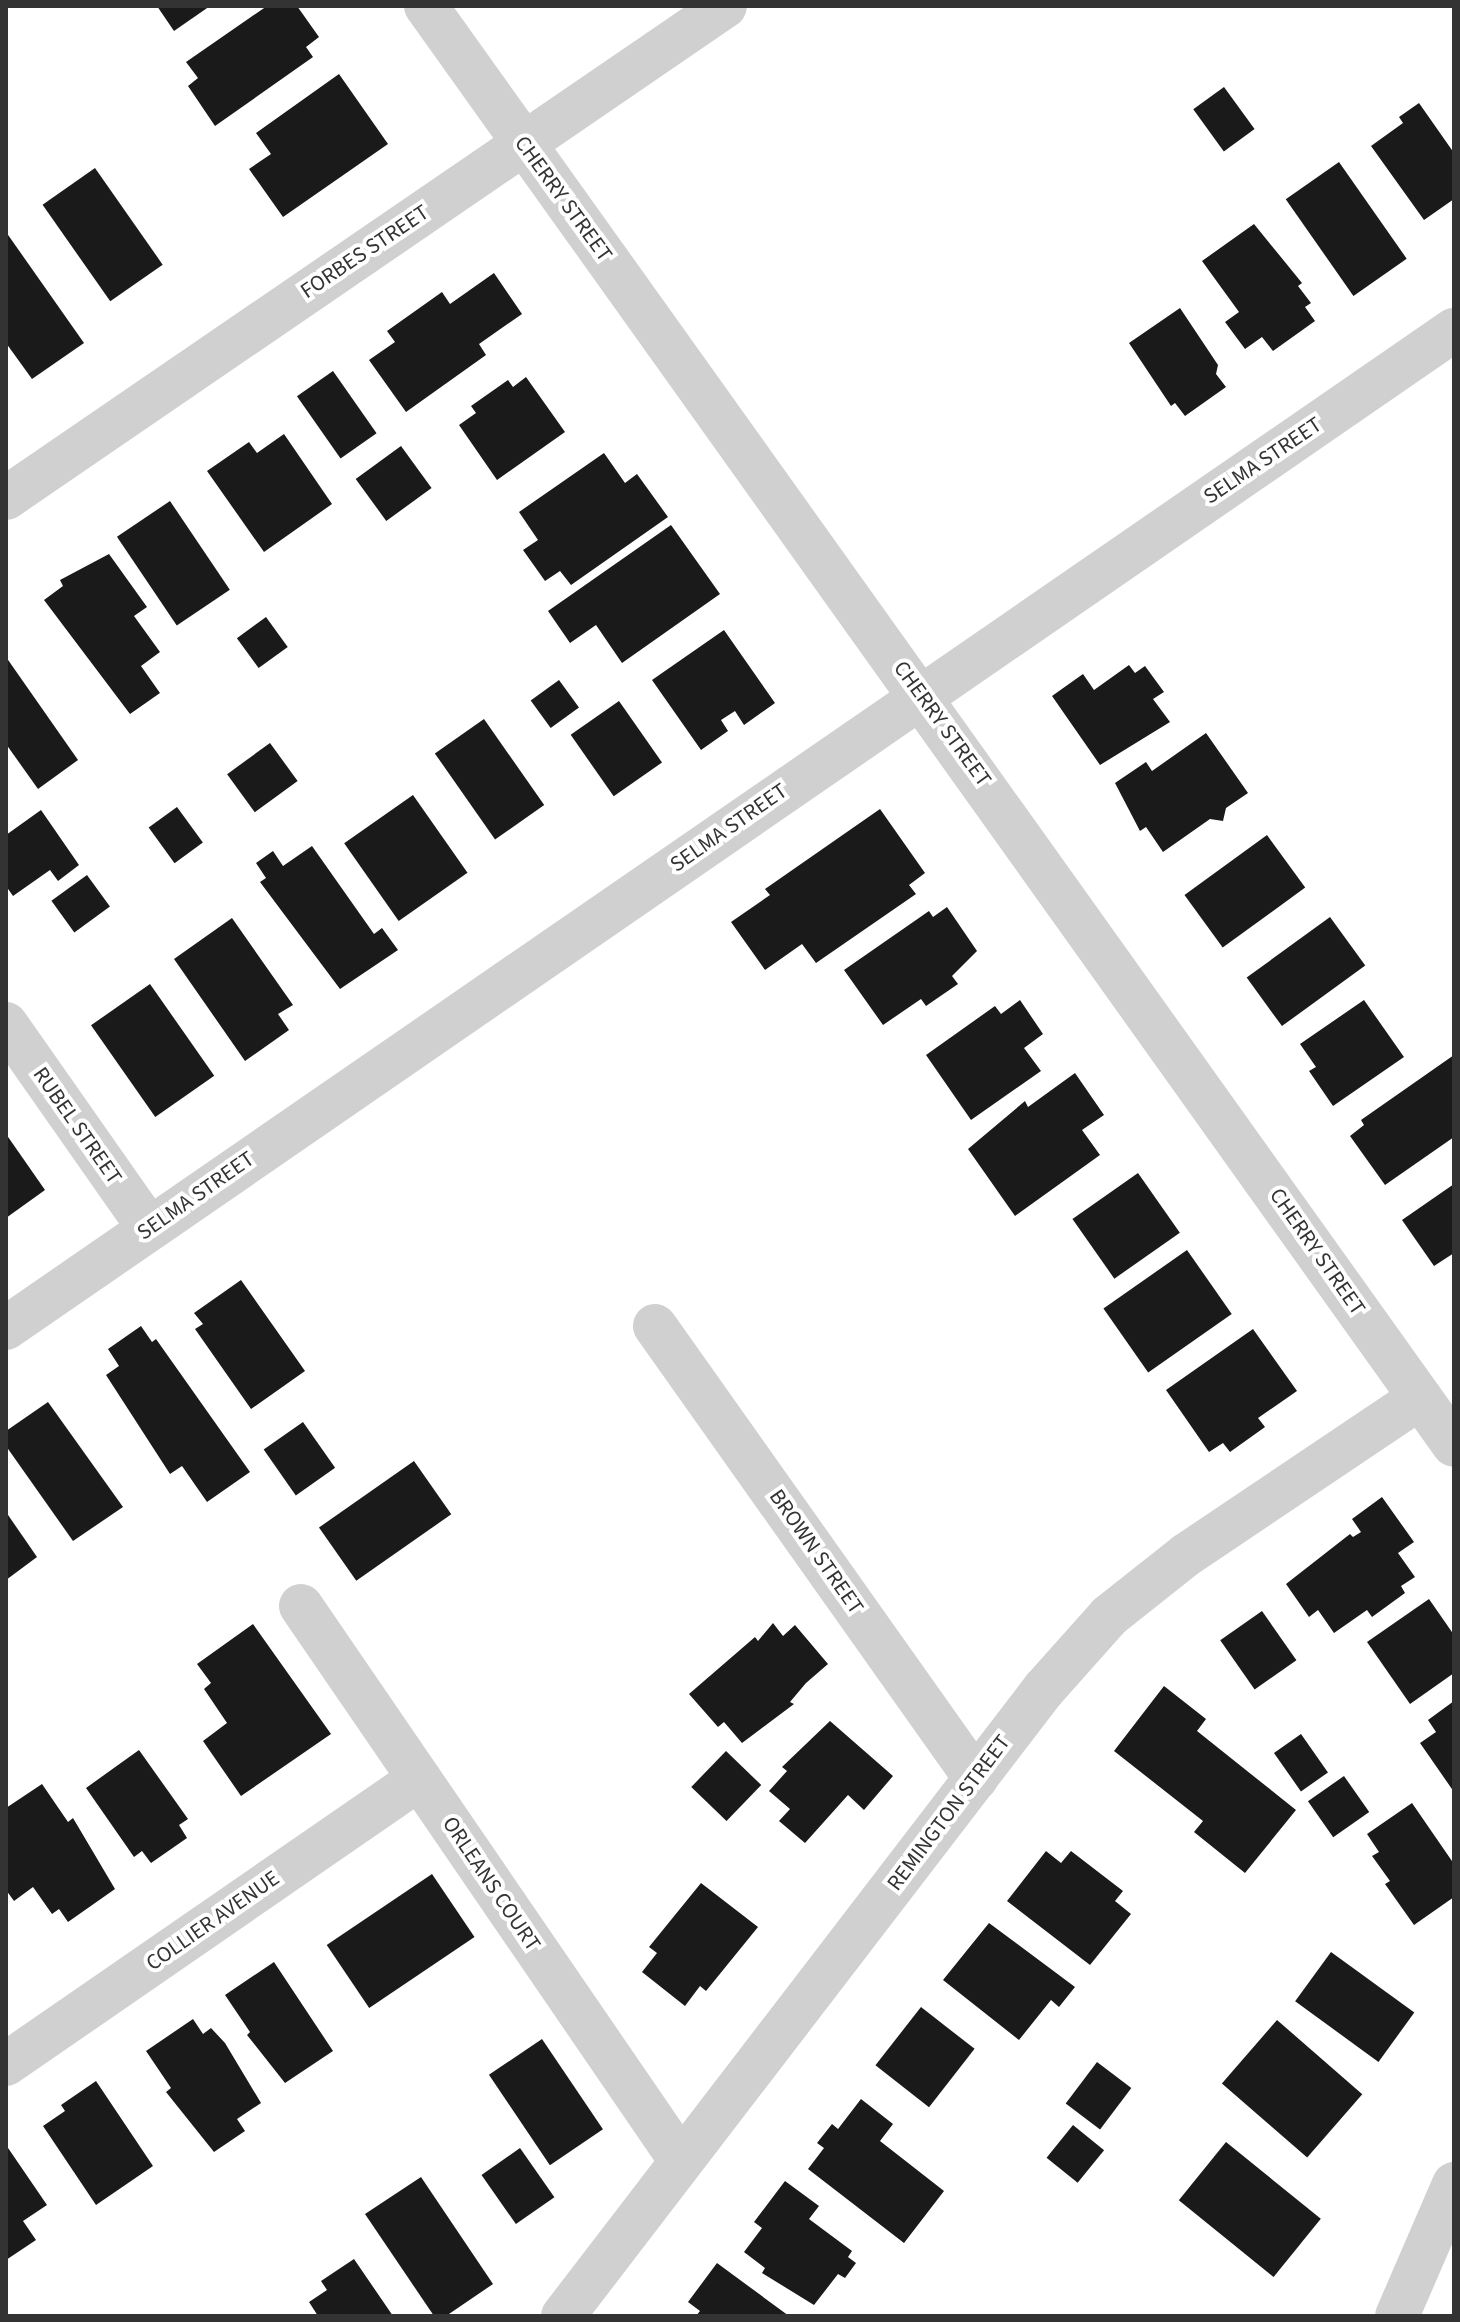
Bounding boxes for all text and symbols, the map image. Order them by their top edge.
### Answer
street label: CHERRY STREET [509,131,617,267]
street label: FORBES STREET [296,199,434,305]
street label: SELMA STREET [1199,412,1327,510]
street label: CHERRY STREET [888,656,996,792]
street label: SELMA STREET [665,778,793,878]
street label: RUBEL STREET [27,1062,127,1190]
street label: SELMA STREET [132,1146,260,1246]
street label: CHERRY STREET [1263,1183,1371,1321]
street label: BROWN STREET [763,1484,869,1620]
street label: REMINGTON STREET [882,1730,1016,1896]
street label: ORLEANS COURT [436,1812,546,1956]
street label: COLLIER AVENUE [141,1865,285,1977]

